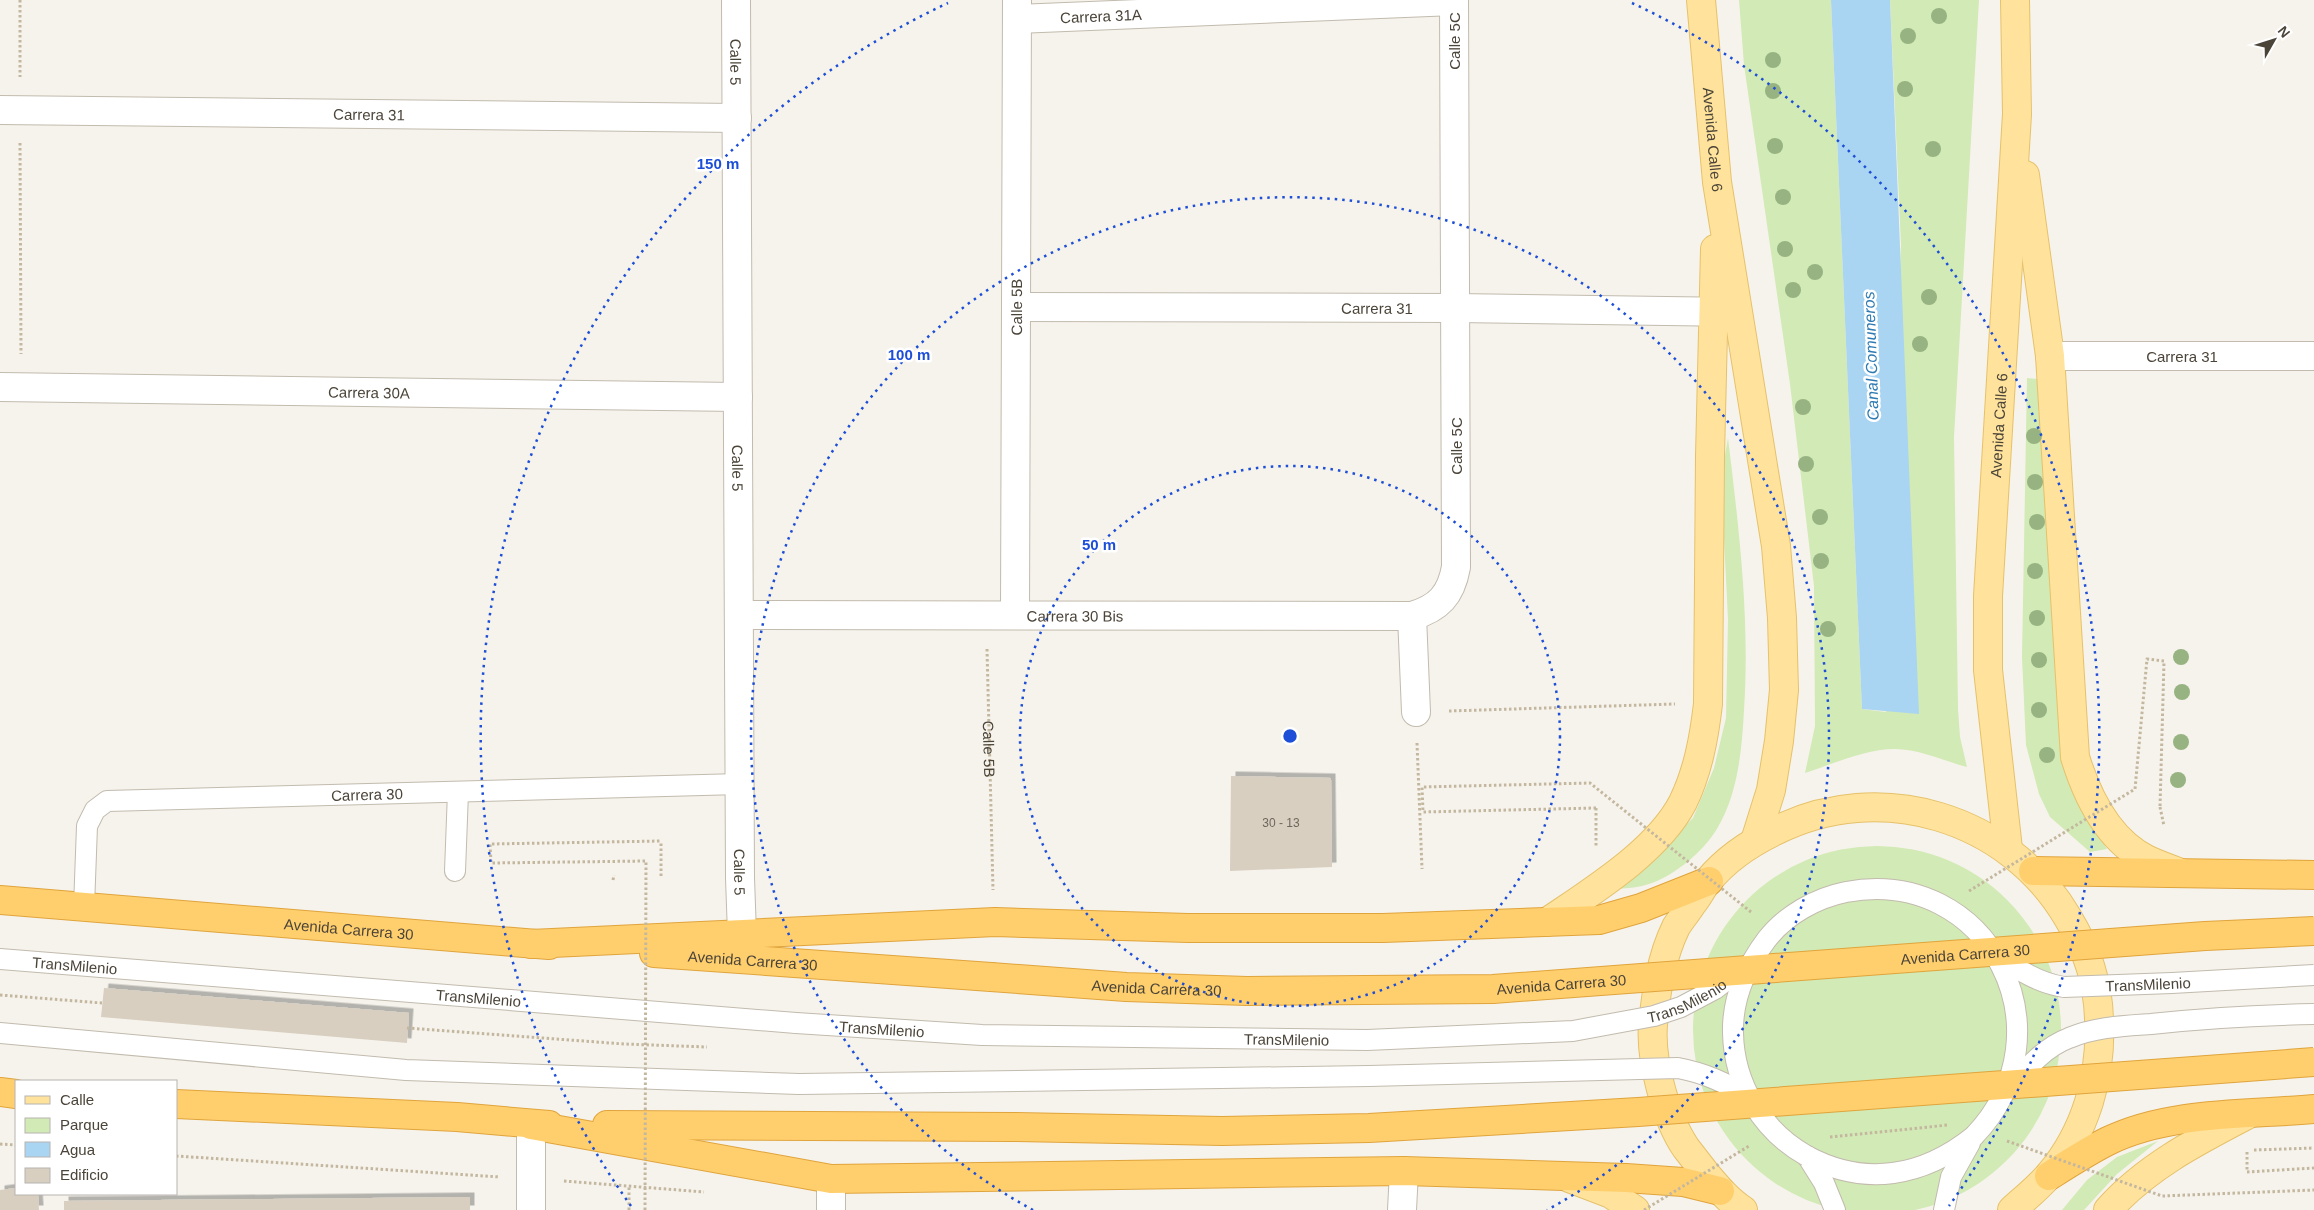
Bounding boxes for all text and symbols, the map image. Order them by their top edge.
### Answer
street label: Carrera 31A [1060,5,1142,26]
street label: Calle 5C [1446,12,1463,70]
north arrow [2249,15,2299,65]
text: N [2275,23,2294,41]
street label: Calle 5 [728,39,745,85]
street label: Avenida Calle 6 [1700,86,1727,193]
street label: Carrera 31 [333,105,405,123]
text: 150 m [697,155,739,172]
street label: Calle 5B [1007,279,1025,335]
water label: Canal Comuneros [1860,291,1882,421]
street label: Carrera 31 [1341,299,1413,316]
text: 100 m [888,346,930,363]
street label: Carrera 31 [2146,348,2218,365]
street label: Avenida Calle 6 [1987,373,2010,478]
street label: Carrera 30A [328,383,410,401]
street label: Calle 5C [1448,417,1465,475]
street label: Calle 5 [730,445,747,491]
text: 50 m [1082,536,1116,553]
street label: Carrera 30 Bis [1027,607,1123,624]
street label: Calle 5B [980,720,999,778]
centre of rings [1281,727,1299,745]
street label: Carrera 30 [331,785,403,803]
house number: 30 - 13 [1262,816,1300,830]
street label: Calle 5 [731,849,749,896]
street label: Avenida Carrera 30 [283,915,414,942]
street label: Avenida Carrera 30 [1900,941,2031,967]
street label: Avenida Carrera 30 [687,947,818,973]
street label: TransMilenio [32,953,118,977]
street label: Avenida Carrera 30 [1496,971,1627,997]
street label: TransMilenio [2105,973,2191,994]
street label: TransMilenio [1646,975,1730,1026]
street label: Avenida Carrera 30 [1091,976,1222,999]
street label: TransMilenio [435,986,522,1009]
street label: TransMilenio [839,1017,925,1040]
street label: TransMilenio [1244,1030,1329,1048]
legend [15,1080,178,1195]
text: Calle [60,1091,94,1108]
text: Parque [60,1116,108,1133]
text: Agua [60,1141,96,1158]
text: Edificio [60,1166,108,1183]

